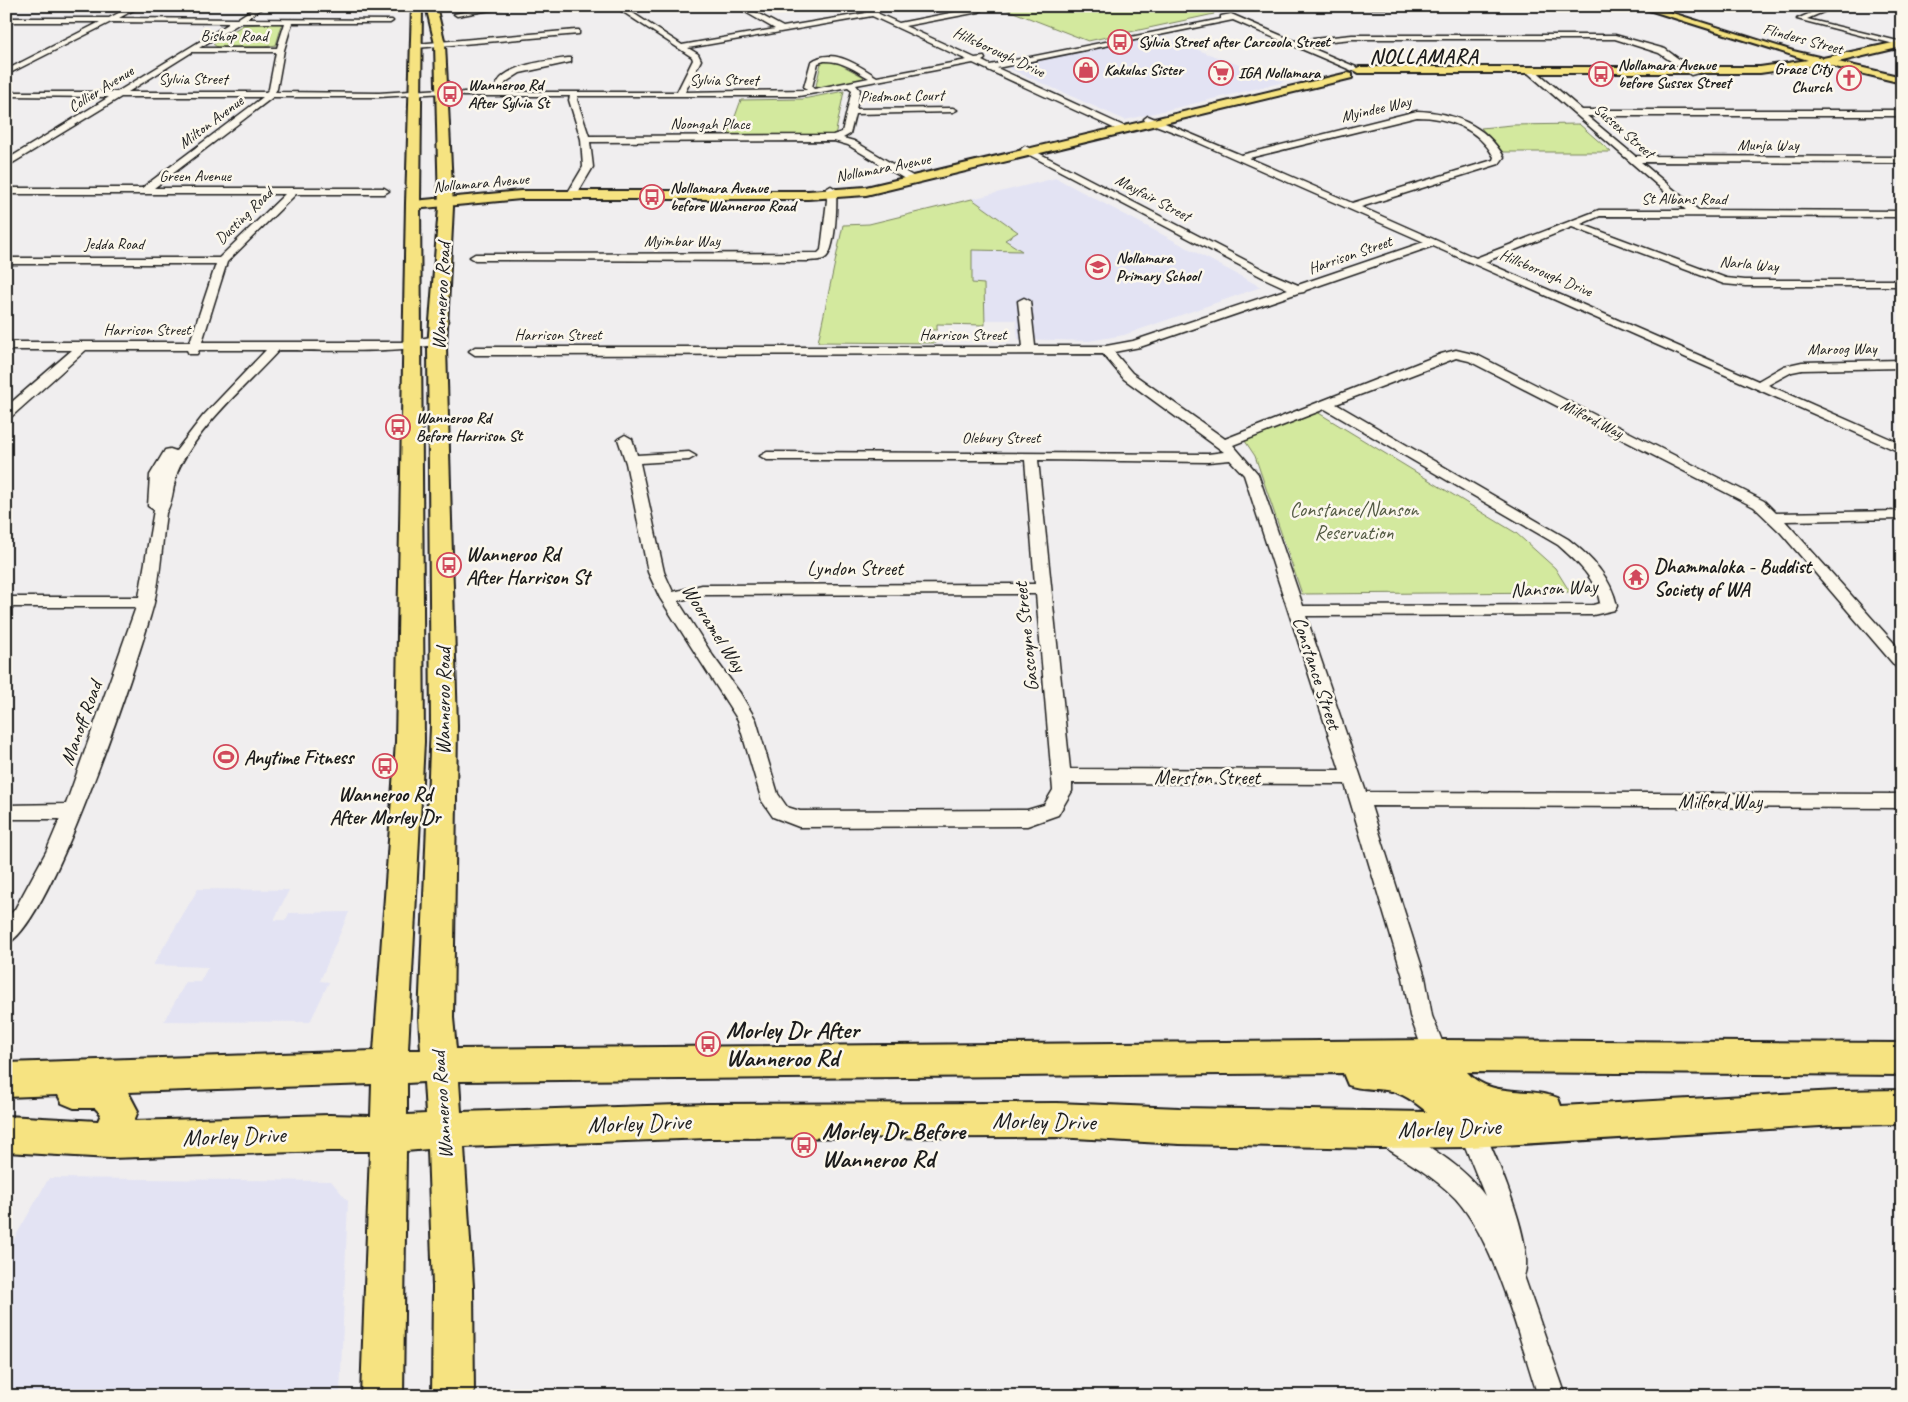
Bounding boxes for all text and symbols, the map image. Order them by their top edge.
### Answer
street label: Flinders Street [1761,19,1847,60]
street label: Hillsborough Drive [950,22,1049,83]
street label: Bishop Road [200,26,270,46]
bus stop icon: Sylvia Street after Carcoola Street [1107,29,1133,55]
place label: Sylvia Street after Carcoola Street [1138,32,1332,52]
district label: NOLLAMARA [1370,43,1479,69]
place label: Nollamara Avenue before Sussex Street [1618,55,1733,93]
shop icon: Kakulas Sister [1073,57,1099,83]
place label: Grace City Church [1775,59,1834,97]
street label: Collier Avenue [65,60,139,117]
place label: Kakulas Sister [1104,60,1185,80]
supermarket icon: IGA Nollamara [1208,60,1234,86]
bus stop icon: Nollamara Avenue before Sussex Street [1588,61,1614,87]
place label: IGA Nollamara [1238,63,1322,83]
church icon: Grace City Church [1836,65,1862,91]
street label: Sylvia Street [158,69,230,89]
street label: Sylvia Street [689,70,761,90]
place label: Wanneroo Rd After Sylvia St [468,75,551,113]
bus stop icon: Wanneroo Rd After Sylvia St [437,81,463,107]
street label: Piedmont Court [860,85,947,107]
street label: Milton Avenue [175,90,249,153]
street label: Myindee Way [1339,91,1414,127]
street label: Sussex Street [1590,99,1660,164]
street label: Noongah Place [670,114,752,134]
street label: Munja Way [1737,135,1800,155]
street label: Nollamara Avenue [834,149,934,187]
street label: Green Avenue [159,166,233,186]
street label: Nollamara Avenue [432,169,531,197]
street label: Mayfair Street [1112,170,1196,227]
place label: Nollamara Avenue before Wanneroo Road [670,178,798,216]
street label: Dusting Road [211,182,279,249]
bus stop icon: Nollamara Avenue before Wanneroo Road [639,184,665,210]
street label: St Albans Road [1641,189,1729,209]
street label: Myimbar Way [644,231,722,251]
street label: Harrison Street [1306,231,1396,279]
street label: Jedda Road [83,234,147,254]
street label: Wanneroo Road [426,239,456,350]
street label: Hillsborough Drive [1497,245,1597,302]
place label: Nollamara Primary School [1116,248,1203,286]
street label: Narla Way [1719,251,1781,277]
school or university icon: Nollamara Primary School [1085,254,1111,280]
street label: Harrison Street [103,320,192,340]
street label: Harrison Street [514,325,603,345]
street label: Harrison Street [919,325,1008,345]
street label: Maroog Way [1807,338,1878,360]
street label: Milford Way [1558,395,1628,444]
place label: Wanneroo Rd Before Harrison St [416,408,524,446]
bus stop icon: Wanneroo Rd Before Harrison St [385,414,411,440]
street label: Olebury Street [962,428,1042,448]
park label: Constance/Nanson Reservation [1290,497,1419,545]
place label: Wanneroo Rd After Harrison St [466,542,593,590]
bus stop icon: Wanneroo Rd After Harrison St [436,552,462,578]
place label: Dhammaloka - Buddist Society of WA [1654,554,1813,602]
street label: Lyndon Street [807,556,905,581]
temple icon: Dhammaloka - Buddist Society of WA [1623,564,1649,590]
street label: Nanson Way [1510,573,1600,603]
street label: Wooramel Way [676,579,753,679]
street label: Gascoyne Street [1008,579,1044,693]
street label: Constance Street [1287,613,1348,735]
street label: Wanneroo Road [431,644,456,755]
street label: Manoff Road [54,675,109,768]
sports icon: Anytime Fitness [213,744,239,770]
place label: Anytime Fitness [244,745,355,771]
bus stop icon: Wanneroo Rd After Morley Dr [372,753,398,779]
street label: Merston Street [1154,765,1262,790]
place label: Wanneroo Rd After Morley Dr [330,782,443,830]
street label: Milford Way [1678,789,1763,814]
place label: Morley Dr After Wanneroo Rd [726,1015,861,1073]
bus stop icon: Morley Dr After Wanneroo Rd [695,1031,721,1057]
street label: Wanneroo Road [426,1047,458,1159]
street label: Morley Drive [992,1105,1098,1137]
street label: Morley Drive [587,1106,693,1140]
street label: Morley Drive [1397,1111,1503,1145]
place label: Morley Dr Before Wanneroo Rd [822,1116,967,1174]
street label: Morley Drive [182,1119,288,1153]
bus stop icon: Morley Dr Before Wanneroo Rd [791,1132,817,1158]

